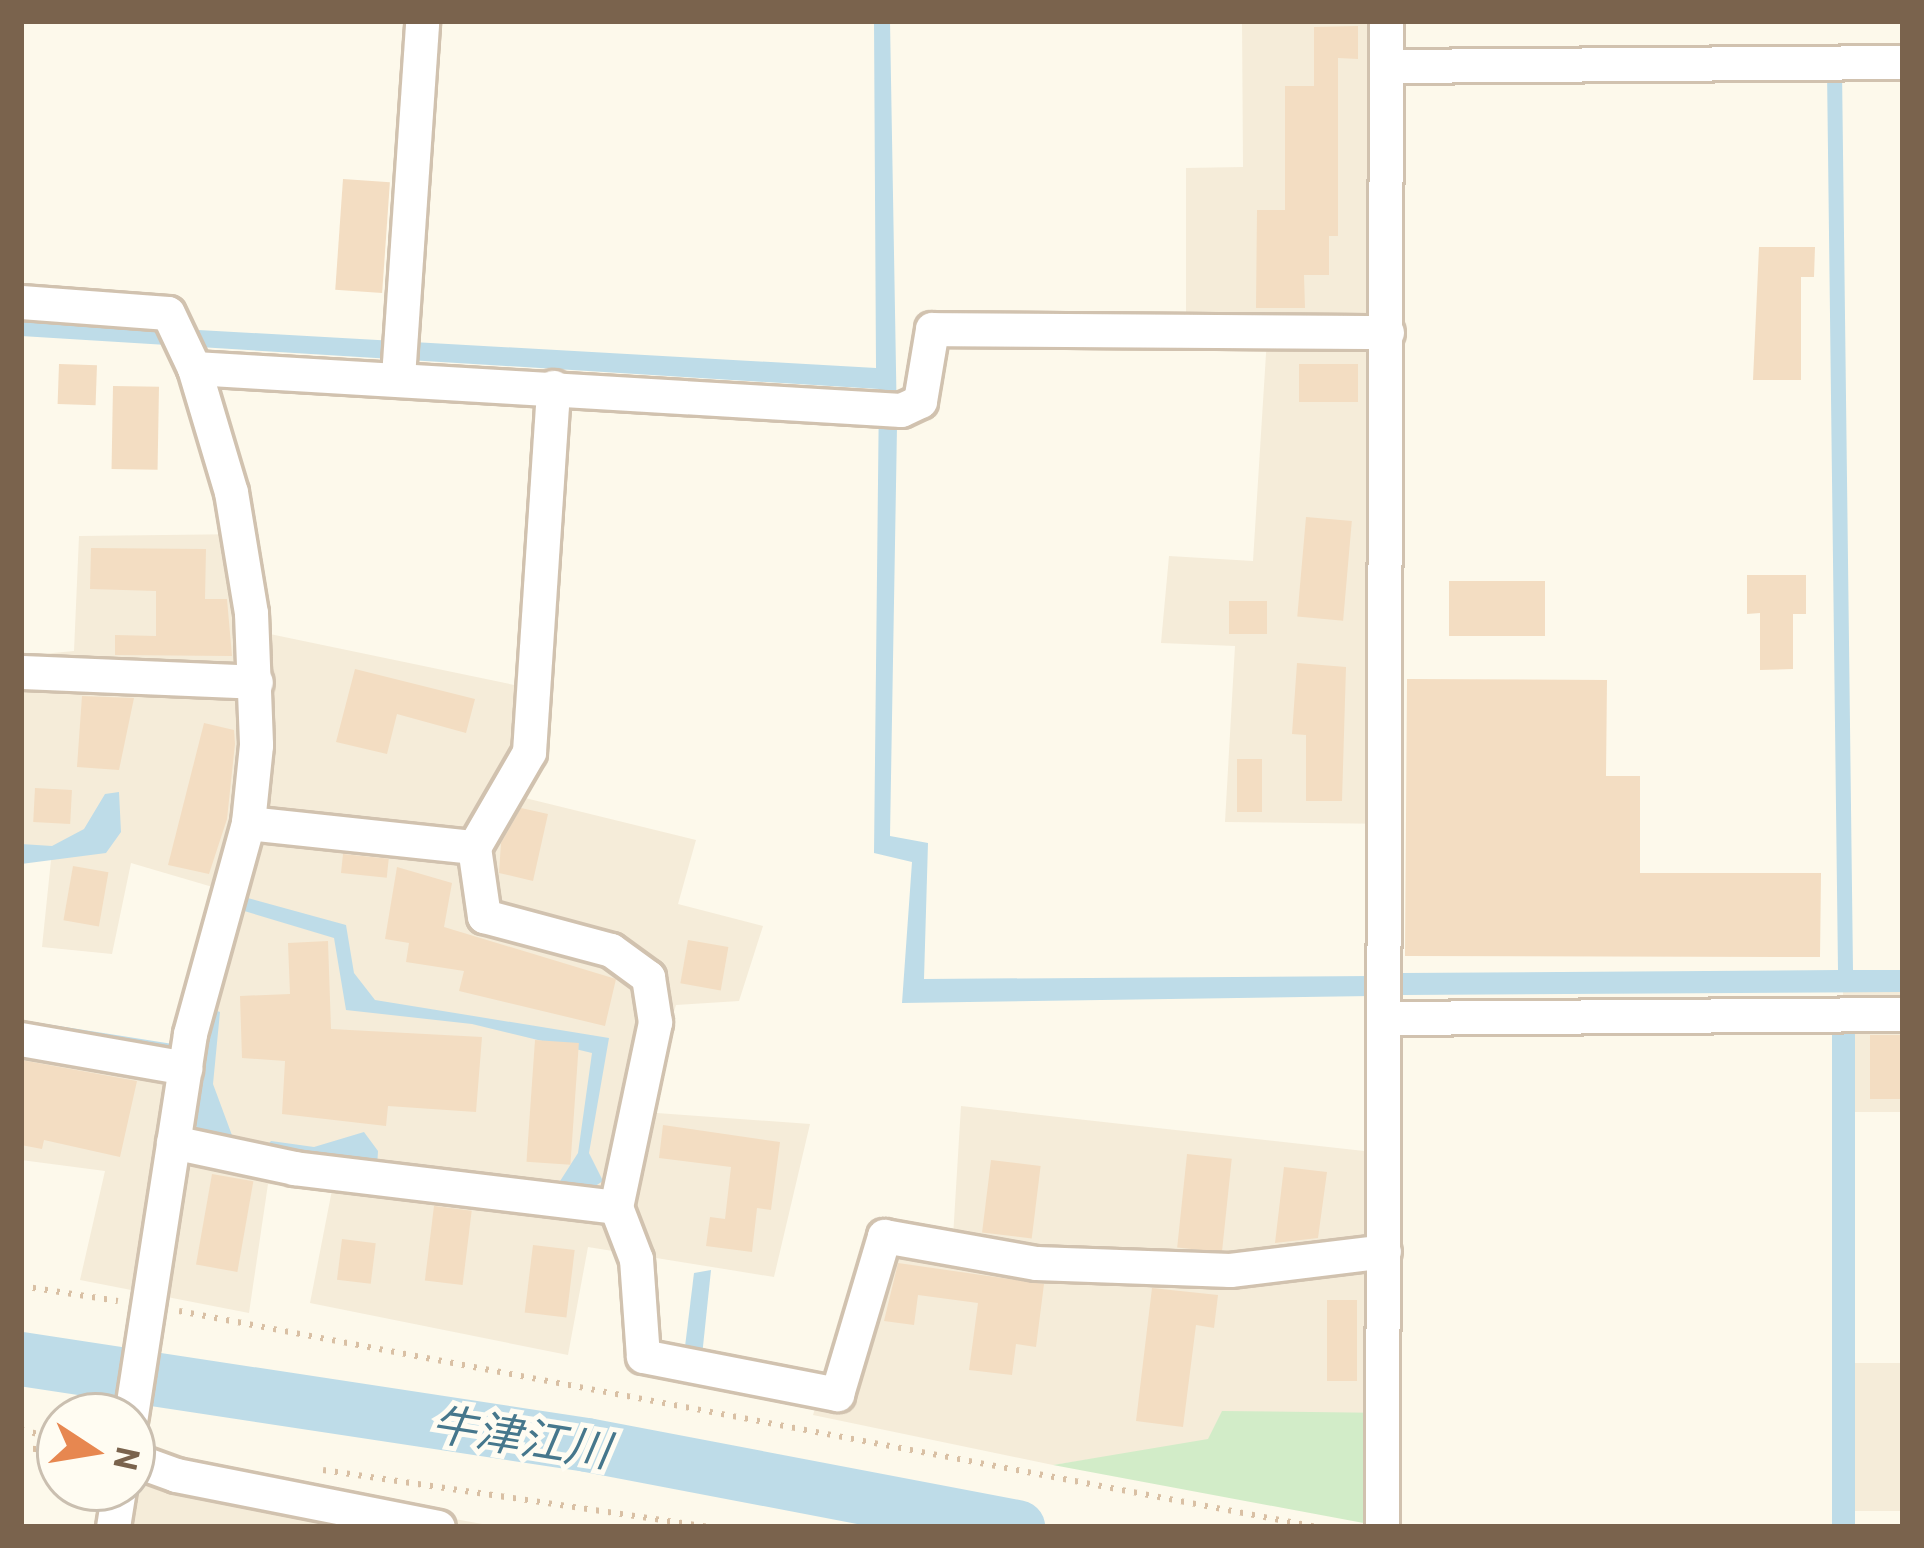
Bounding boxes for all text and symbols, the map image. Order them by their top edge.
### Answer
north arrow [36,1392,156,1512]
water label: 牛津江川 [428,1395,614,1477]
text: N [106,1444,150,1474]

